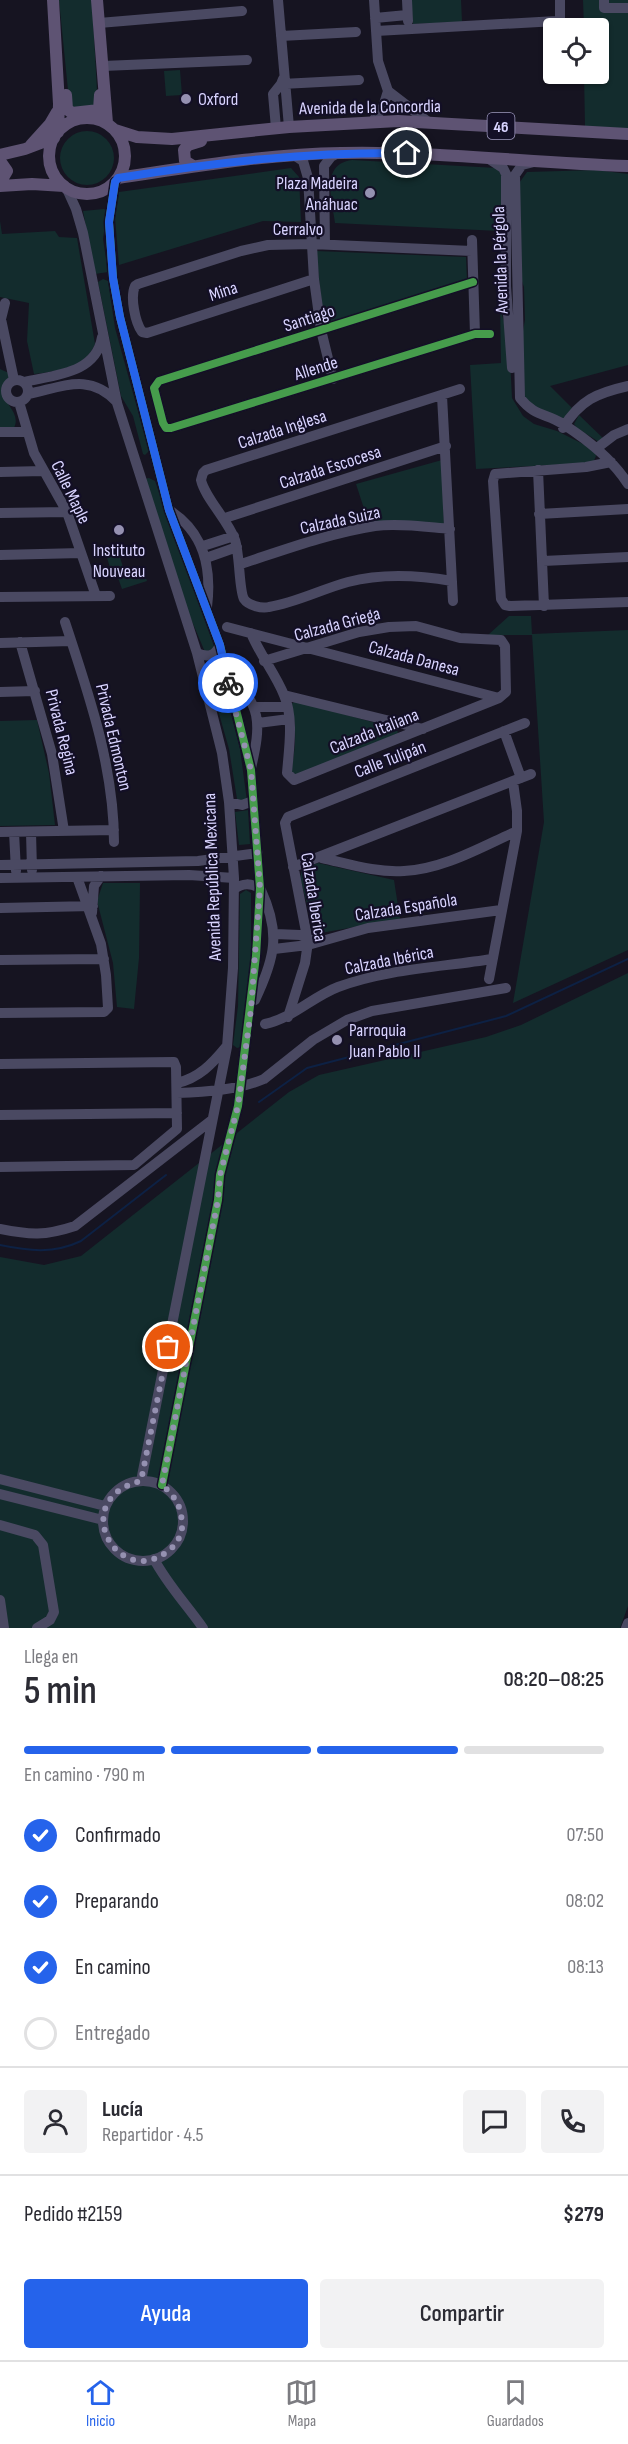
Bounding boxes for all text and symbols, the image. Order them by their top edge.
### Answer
map controls [543,18,609,84]
button: locate [543,18,609,84]
place label: Oxford [198,89,238,110]
marker: Oxford [179,92,193,106]
street label: Avenida de la Concordia [298,96,441,119]
road number: 46 [488,113,514,139]
pin [381,127,432,178]
icon: home [390,136,423,169]
place label: Plaza Madeira Anáhuac [276,173,358,215]
marker: Plaza Madeira Anáhuac [363,186,377,200]
street label: Avenida la Pérgola [488,206,513,315]
street label: Cerralvo [273,219,323,240]
street label: Mina [206,277,240,306]
street label: Santiago [281,300,338,337]
street label: Allende [291,352,340,385]
street label: Calzada Inglesa [235,405,329,454]
street label: Calzada Escocesa [277,441,384,494]
street label: Calle Maple [46,457,95,527]
street label: Calzada Suiza [298,502,382,539]
marker: Instituto Nouveau [112,523,126,537]
place label: Instituto Nouveau [93,540,145,582]
street label: Calzada Griega [292,603,382,646]
street label: Calzada Danesa [366,636,462,681]
courier [198,653,258,713]
icon: bike [212,667,245,700]
street label: Privada Edmonton [91,682,136,793]
street label: Privada Regina [41,687,82,777]
street label: Calzada Italiana [327,704,422,759]
street label: Calle Tulipán [351,736,429,783]
street label: Avenida República Mexicana [199,793,226,962]
street label: Calzada Iberica [296,851,331,943]
street label: Calzada Española [354,889,459,926]
street label: Calzada Ibérica [343,942,435,979]
place label: Parroquia Juan Pablo II [348,1020,420,1062]
marker: Parroquia Juan Pablo II [330,1033,344,1047]
pin [142,1321,193,1372]
icon: bag [151,1330,184,1363]
text: Llega en [24,1645,78,1669]
text: 08:20–08:25 [503,1666,604,1693]
text: 5 min [24,1668,97,1715]
text: En camino · 790 m [24,1763,145,1787]
icon: check [24,1819,57,1852]
text: Confirmado [75,1822,161,1849]
text: 07:50 [567,1823,604,1847]
icon: check [24,1885,57,1918]
text: Preparando [75,1888,159,1915]
text: 08:02 [565,1889,604,1913]
icon: check [24,1951,57,1984]
text: En camino [75,1954,151,1981]
text: 08:13 [567,1955,604,1979]
text: Entregado [75,2020,150,2047]
button: person [24,2090,87,2153]
button: chat [463,2090,526,2153]
button: phone [541,2090,604,2153]
text: Lucía [102,2096,143,2123]
text: Repartidor · 4.5 [102,2123,204,2147]
text: Pedido #2159 [24,2201,123,2228]
text: $279 [563,2201,604,2228]
button: Ayuda [24,2279,308,2348]
button: Compartir [320,2279,604,2348]
tab: Inicio [84,2376,117,2431]
tab: Mapa [285,2376,318,2431]
tab: Guardados [487,2376,544,2431]

